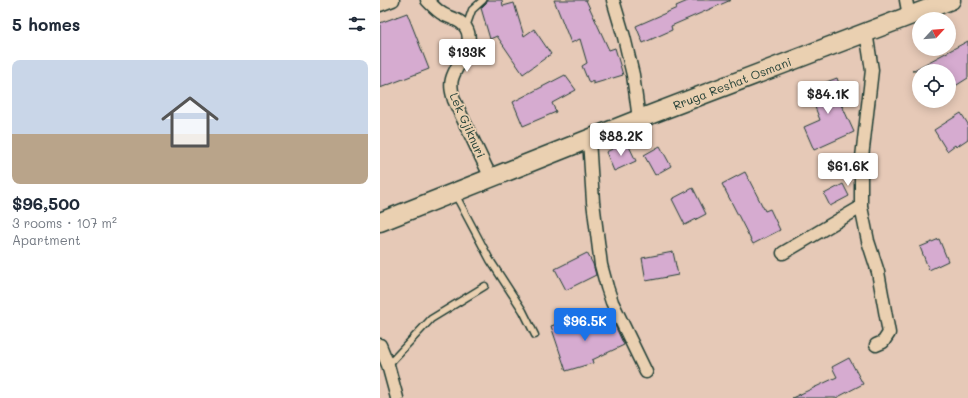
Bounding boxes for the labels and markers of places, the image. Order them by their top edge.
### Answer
pin: $133K [439,39,495,73]
pin: $84.1K [795,81,861,115]
pin: $88.2K [588,123,654,157]
pin: $61.6K [815,153,881,187]
pin: $96.5K [552,308,618,342]

